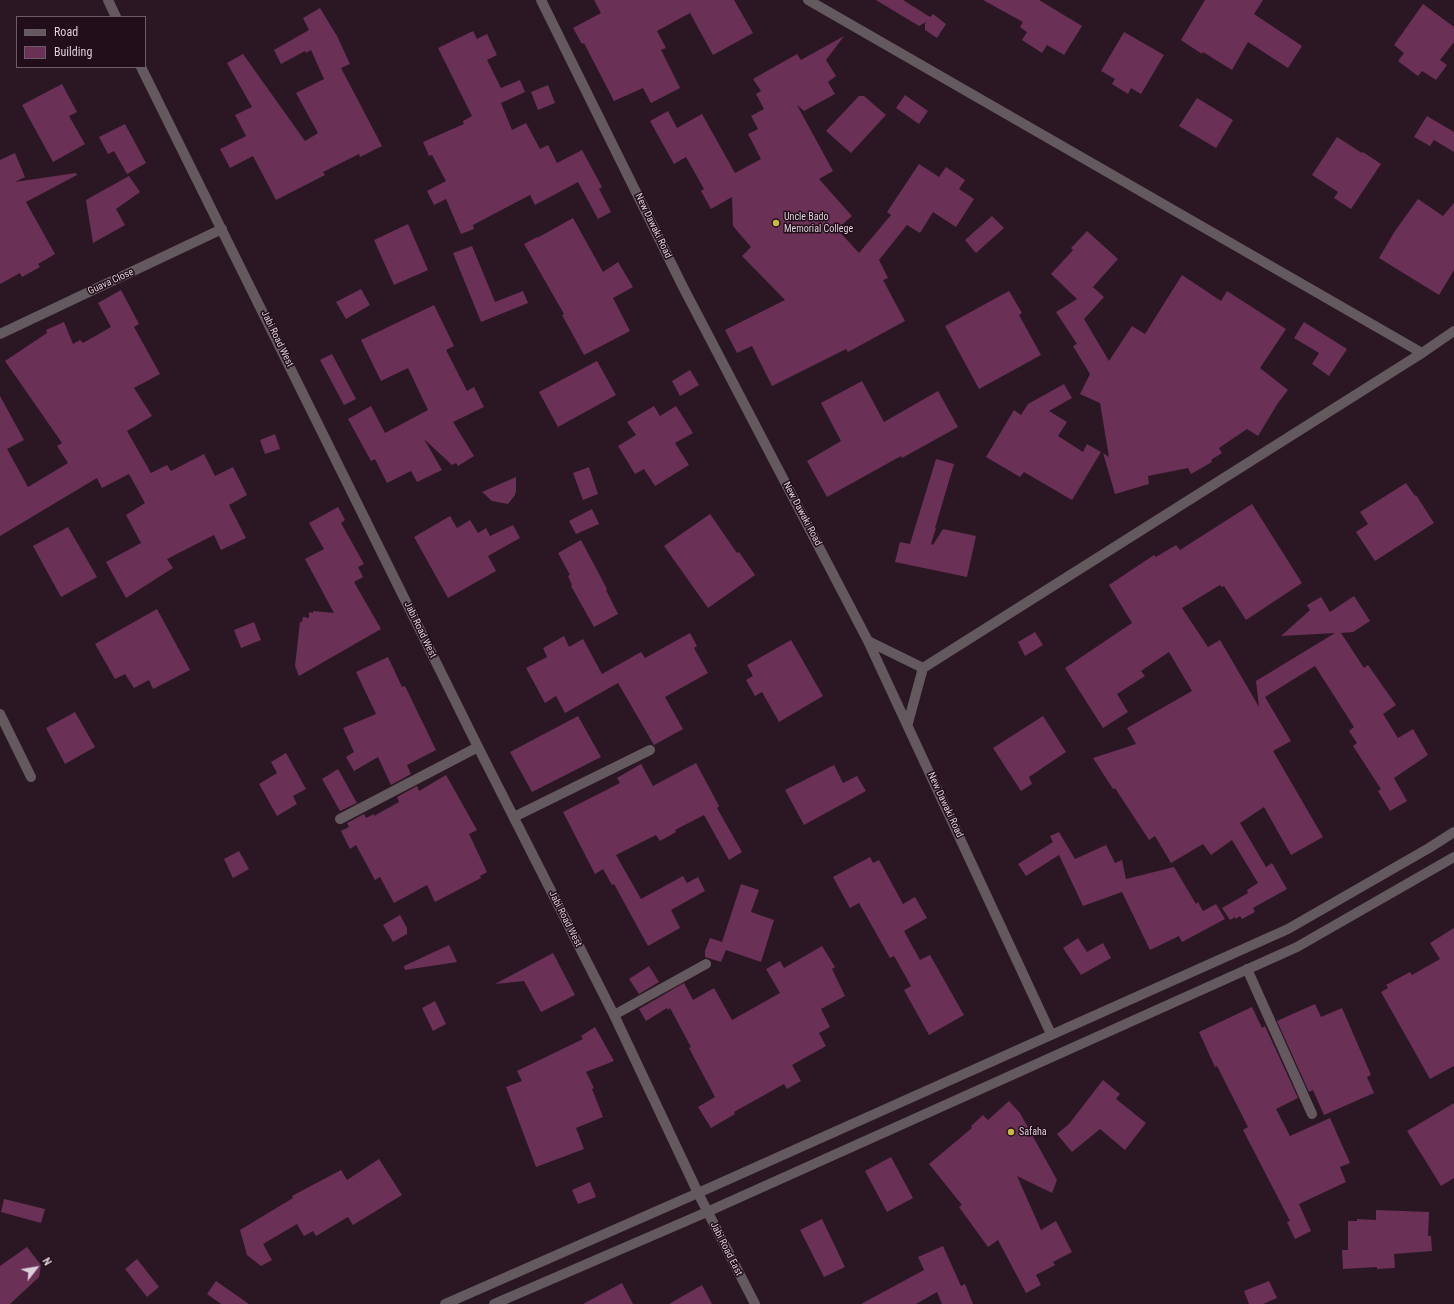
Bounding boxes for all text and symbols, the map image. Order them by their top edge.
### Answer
legend [16,16,146,68]
text: Road [54,25,78,39]
text: Building [54,45,92,59]
street label: New Dawaki Road [632,192,674,260]
place label: Uncle Bado Memorial College [784,211,853,234]
marker: Uncle Bado Memorial College [771,218,781,228]
street label: Guava Close [86,266,136,298]
street label: Jabi Road West [258,309,296,369]
street label: New Dawaki Road [780,480,824,548]
street label: Jabi Road West [401,600,439,660]
street label: New Dawaki Road [925,770,965,840]
street label: Jabi Road West [546,889,584,949]
place label: Safaha [1019,1126,1047,1138]
marker: Safaha [1006,1127,1016,1137]
street label: Jabi Road East [707,1220,745,1278]
north arrow [16,1248,56,1288]
text: N [39,1255,54,1268]

